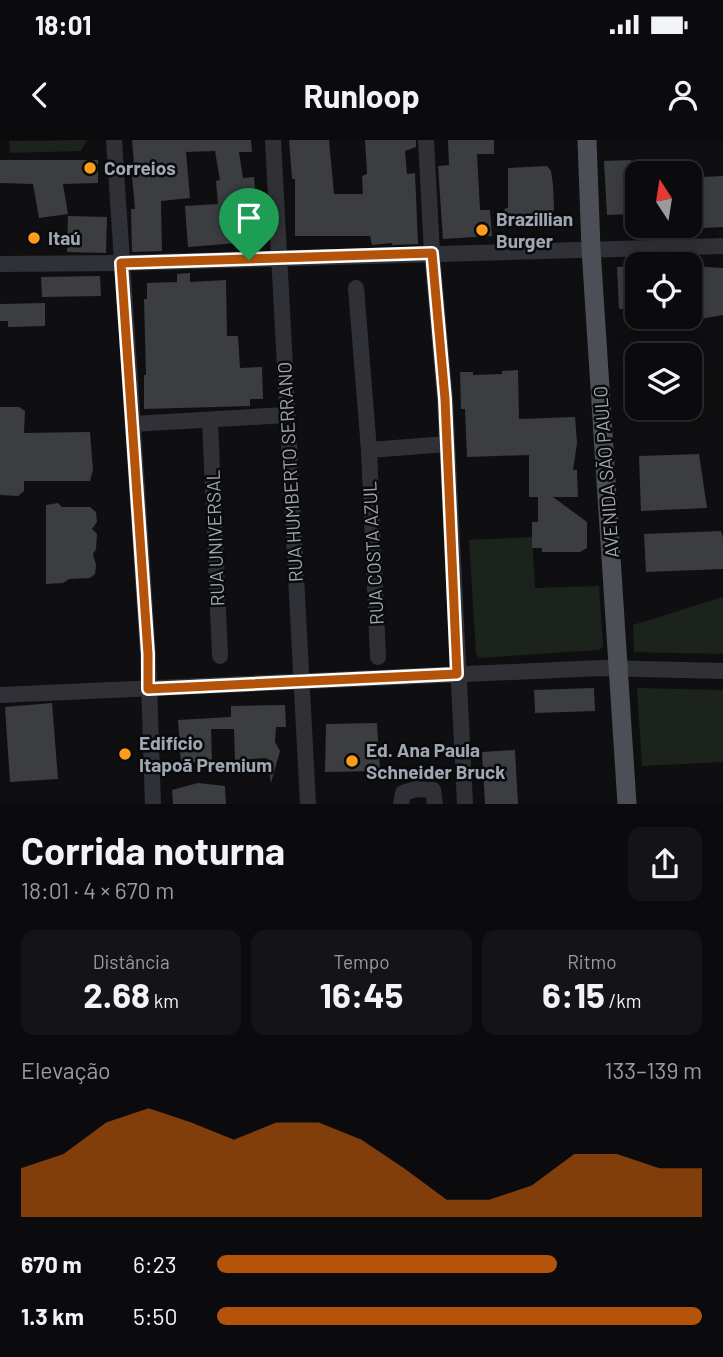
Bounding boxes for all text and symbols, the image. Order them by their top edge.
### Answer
text: 18:01 [35,9,91,40]
icon: back [21,76,59,114]
text: Runloop [303,76,420,114]
icon: person [664,76,702,114]
place label: Correios [104,156,176,179]
marker: Correios [82,160,98,176]
north arrow [625,161,702,238]
map controls [625,161,702,420]
pin [219,188,279,260]
icon: arrive [230,199,268,237]
place label: Brazillian Burger [496,207,573,252]
marker: Brazillian Burger [474,222,490,238]
place label: Itaú [48,226,81,249]
marker: Itaú [26,230,42,246]
button: locate [625,252,702,329]
button: layers [625,343,702,420]
street label: RUA HUMBERTO SERRANO [272,361,307,583]
street label: AVENIDA SÃO PAULO [588,385,623,559]
street label: RUA UNIVERSAL [201,469,228,607]
street label: RUA COSTA AZUL [357,480,388,625]
place label: Edifício Itapoã Premium [139,731,272,776]
place label: Ed. Ana Paula Schneider Bruck [366,738,505,783]
marker: Edifício Itapoã Premium [117,746,133,762]
marker: Ed. Ana Paula Schneider Bruck [344,753,360,769]
text: Corrida noturna [21,827,285,873]
button: share [628,827,702,901]
text: 18:01 · 4 × 670 m [21,876,174,904]
text: Distância [93,950,170,973]
text: Tempo [333,950,390,973]
text: Ritmo [567,950,616,973]
text: 2.68 [83,973,150,1015]
text: 16:45 [320,973,403,1015]
text: 6:15 [542,973,605,1015]
text: km [150,989,179,1012]
text: /km [605,989,642,1012]
text: Elevação [21,1056,111,1084]
text: 133–139 m [604,1056,702,1084]
text: 670 m [21,1250,82,1278]
text: 6:23 [133,1250,177,1278]
text: 1.3 km [21,1302,84,1330]
text: 5:50 [133,1302,177,1330]

